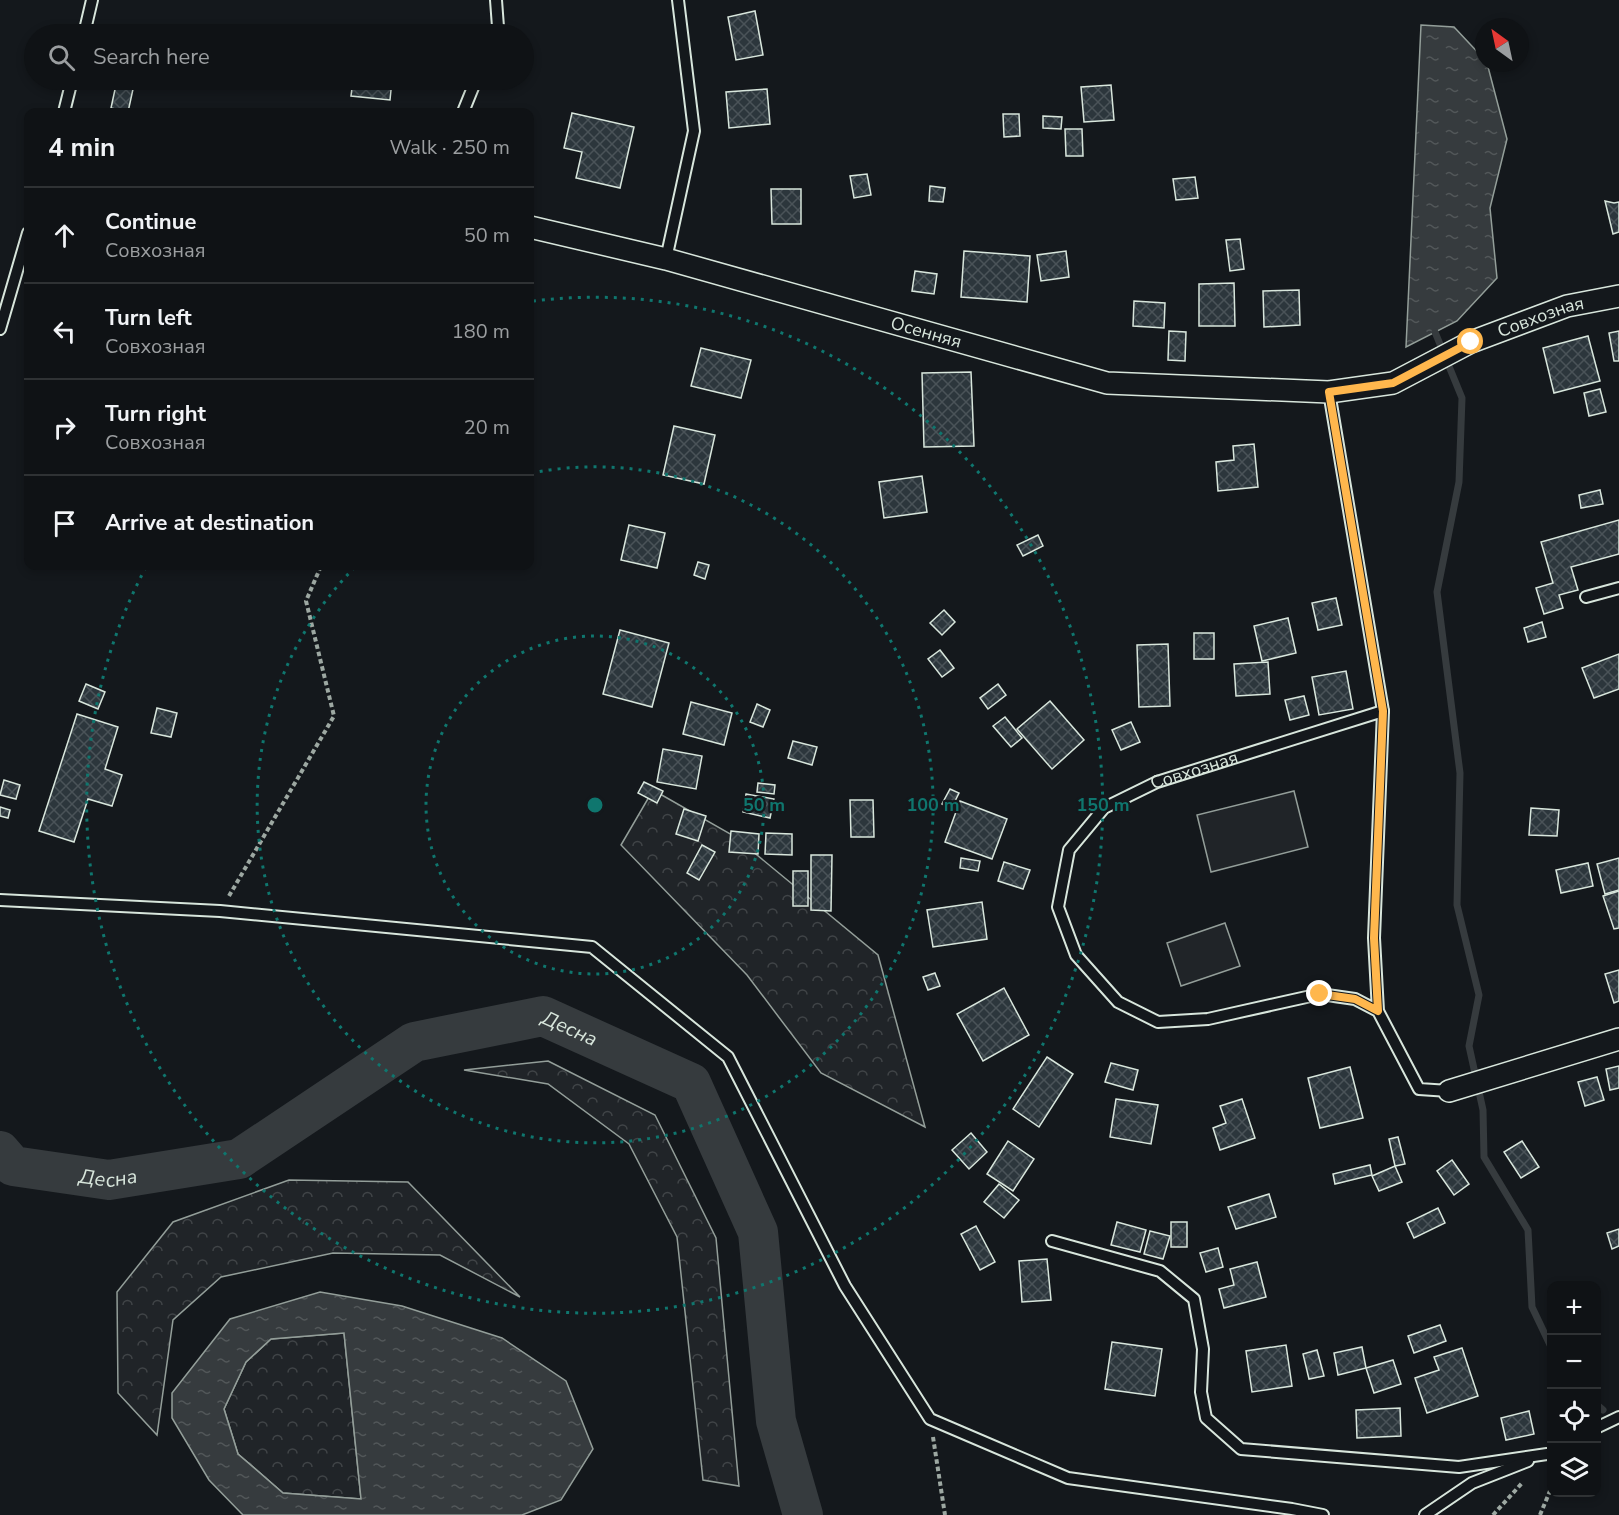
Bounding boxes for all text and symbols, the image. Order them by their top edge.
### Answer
north arrow [1475,18,1529,72]
search box [24,24,534,90]
icon: search [45,41,78,74]
text: Search here [93,42,210,72]
text: 4 min [48,130,115,165]
text: Walk · 250 m [390,134,510,161]
text: Continue [105,207,196,237]
icon: ahead [48,219,81,252]
text: 50 m [464,222,510,249]
text: Совхозная [105,237,206,264]
street label: Совхозная [1494,291,1586,343]
text: Turn left [105,303,192,333]
street label: Осенняя [888,311,964,354]
icon: left [48,315,81,348]
text: 180 m [452,318,510,345]
route start [1457,328,1483,354]
text: Совхозная [105,333,206,360]
text: Turn right [105,399,206,429]
icon: right [48,411,81,444]
text: 20 m [464,414,510,441]
text: Совхозная [105,429,206,456]
icon: arrive [48,507,81,540]
text: Arrive at destination [105,508,314,538]
street label: Совхозная [1146,745,1241,796]
text: 50 m [743,793,785,817]
text: 100 m [906,793,960,817]
text: 150 m [1076,793,1130,817]
centre of rings [585,795,605,815]
route end [1306,980,1332,1006]
water label: Десна [536,1004,602,1053]
water label: Десна [76,1163,139,1194]
map controls [1547,1281,1601,1497]
button: + [1547,1281,1601,1335]
button: − [1547,1335,1601,1389]
button: locate [1547,1389,1601,1443]
button: layers [1547,1443,1601,1497]

